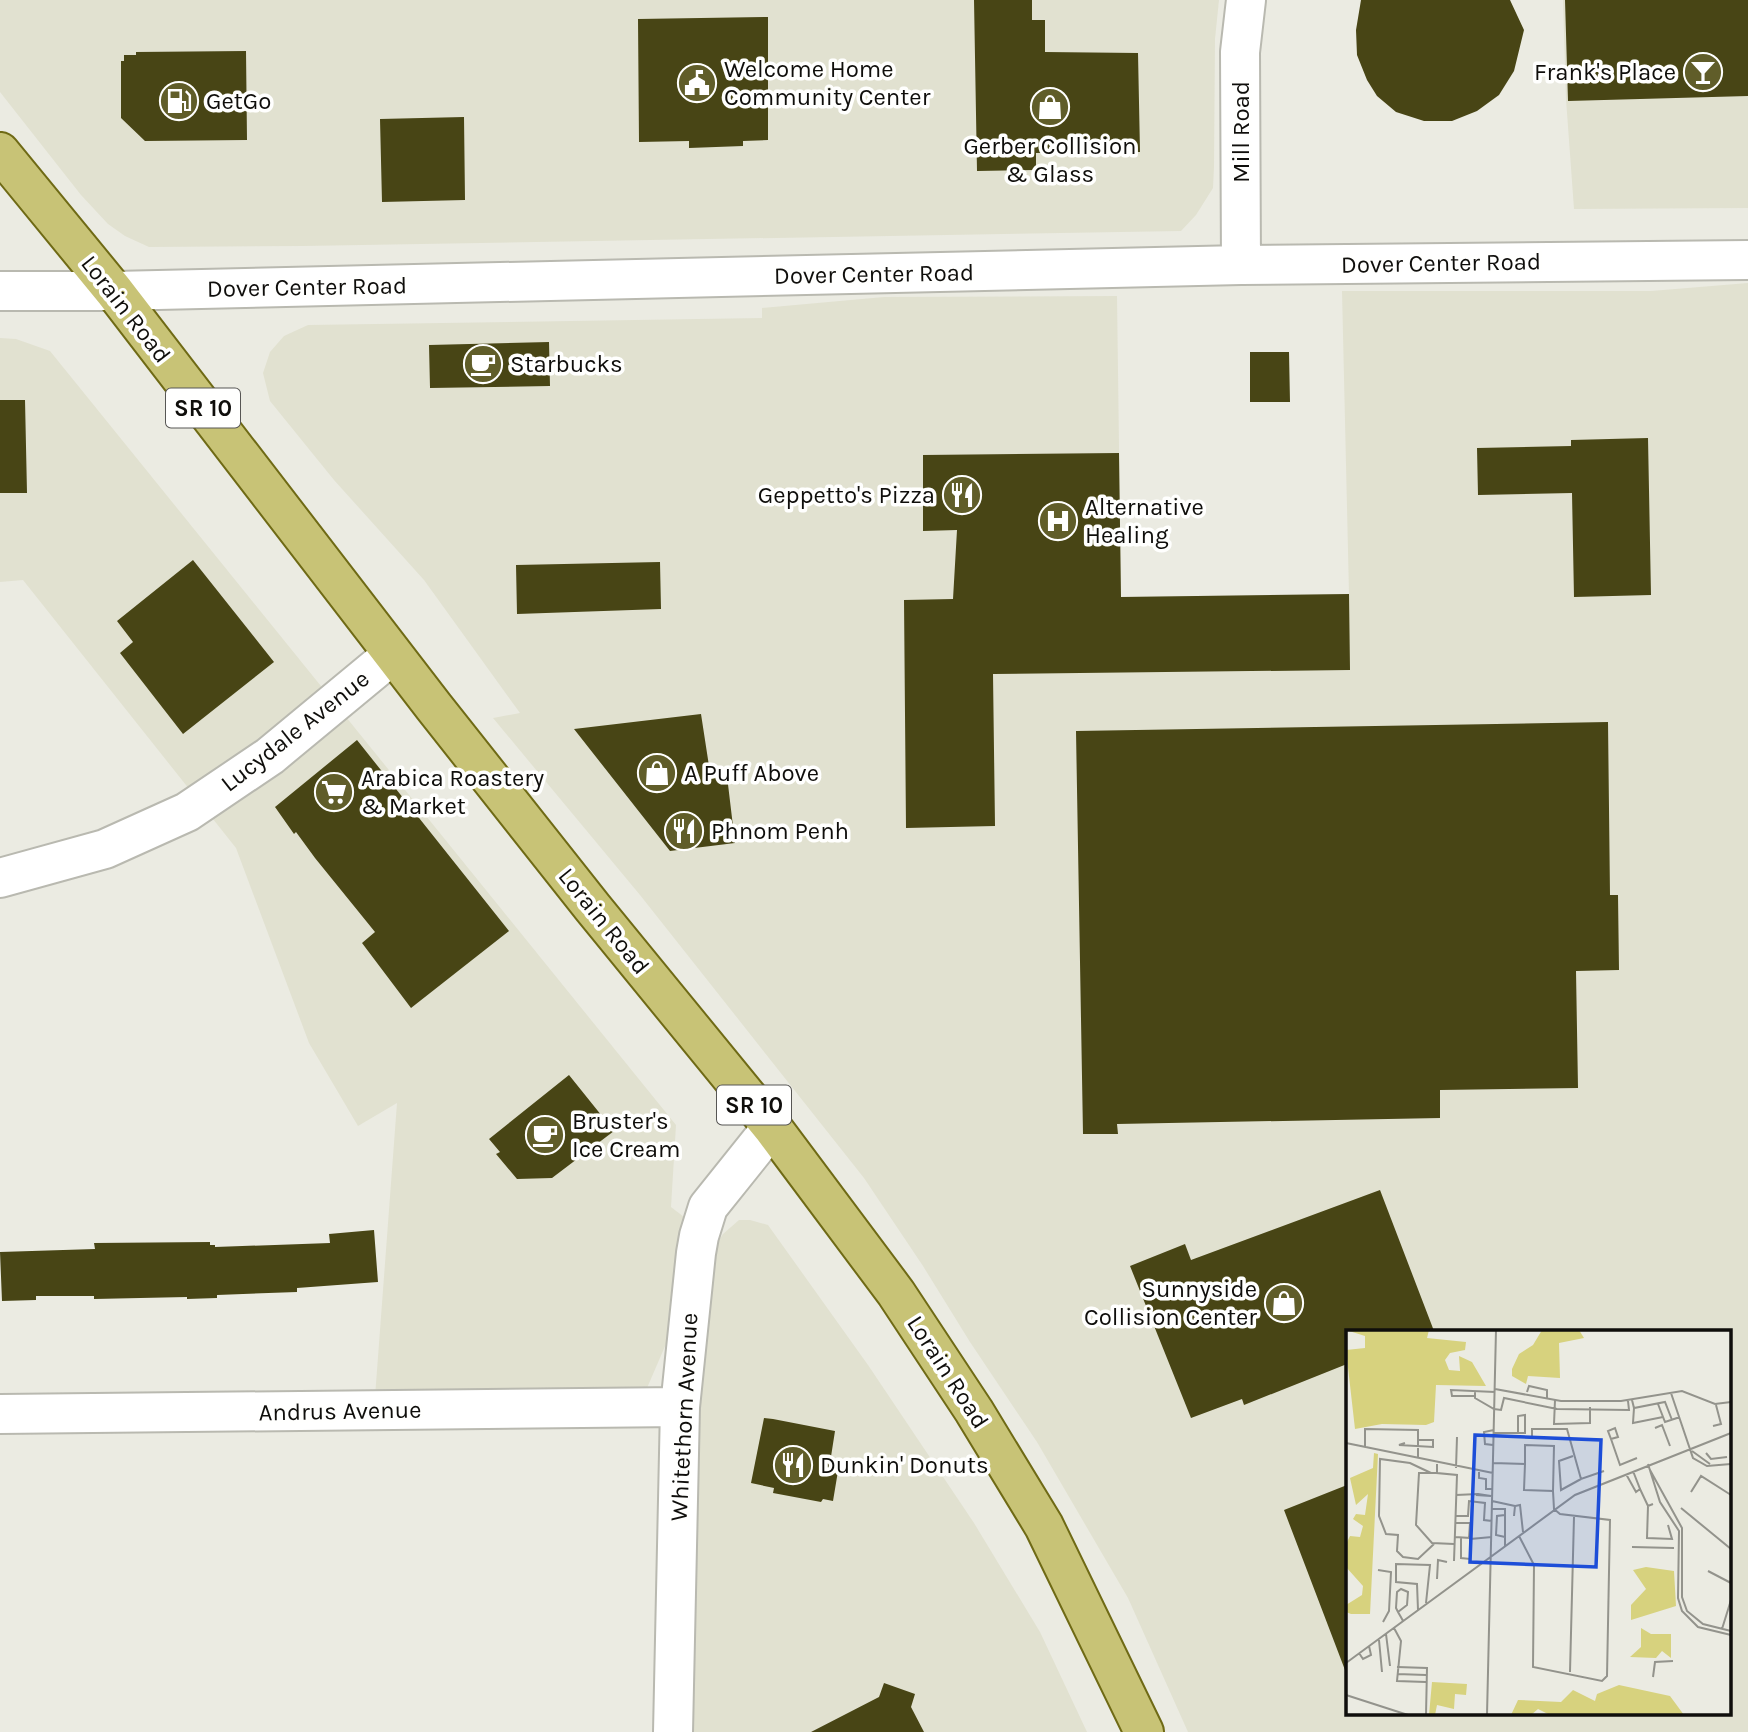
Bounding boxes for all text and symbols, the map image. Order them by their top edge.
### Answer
bar icon: Frank's Place [1682,51,1724,93]
place label: Welcome Home Community Center [724,55,931,111]
place label: Frank's Place [1534,58,1676,86]
public building icon: Welcome Home Community Center [676,62,718,104]
fuel station icon: GetGo [158,80,200,122]
street label: Mill Road [1227,81,1255,183]
shop icon: Gerber Collision & Glass [1029,86,1071,128]
place label: GetGo [206,87,271,115]
place label: Gerber Collision & Glass [963,132,1137,188]
street label: Dover Center Road [1341,247,1541,279]
street label: Lorain Road [75,250,177,368]
street label: Dover Center Road [774,258,974,290]
street label: Dover Center Road [207,271,407,303]
cafe icon: Starbucks [462,343,504,385]
place label: Starbucks [510,350,623,378]
road number: SR 10 [166,388,240,428]
restaurant icon: Geppetto's Pizza [941,474,983,516]
place label: Geppetto's Pizza [758,481,935,509]
place label: Alternative Healing [1085,493,1204,549]
hospital icon: Alternative Healing [1037,500,1079,542]
street label: Lucydale Avenue [215,664,375,798]
shop icon: A Puff Above [636,752,678,794]
place label: A Puff Above [684,759,819,787]
place label: Arabica Roastery & Market [361,764,544,820]
supermarket icon: Arabica Roastery & Market [313,771,355,813]
restaurant icon: Phnom Penh [663,810,705,852]
place label: Phnom Penh [711,817,849,845]
street label: Lorain Road [553,862,655,980]
road number: SR 10 [717,1086,791,1124]
place label: Bruster's Ice Cream [572,1107,681,1163]
cafe icon: Bruster's Ice Cream [524,1114,566,1156]
place label: Sunnyside Collision Center [1084,1275,1257,1331]
shop icon: Sunnyside Collision Center [1263,1282,1305,1324]
street label: Lorain Road [901,1310,995,1434]
street label: Whitethorn Avenue [665,1312,703,1522]
inset map [1346,1330,1730,1714]
street label: Andrus Avenue [258,1396,422,1426]
restaurant icon: Dunkin' Donuts [772,1444,814,1486]
place label: Dunkin' Donuts [820,1451,989,1479]

